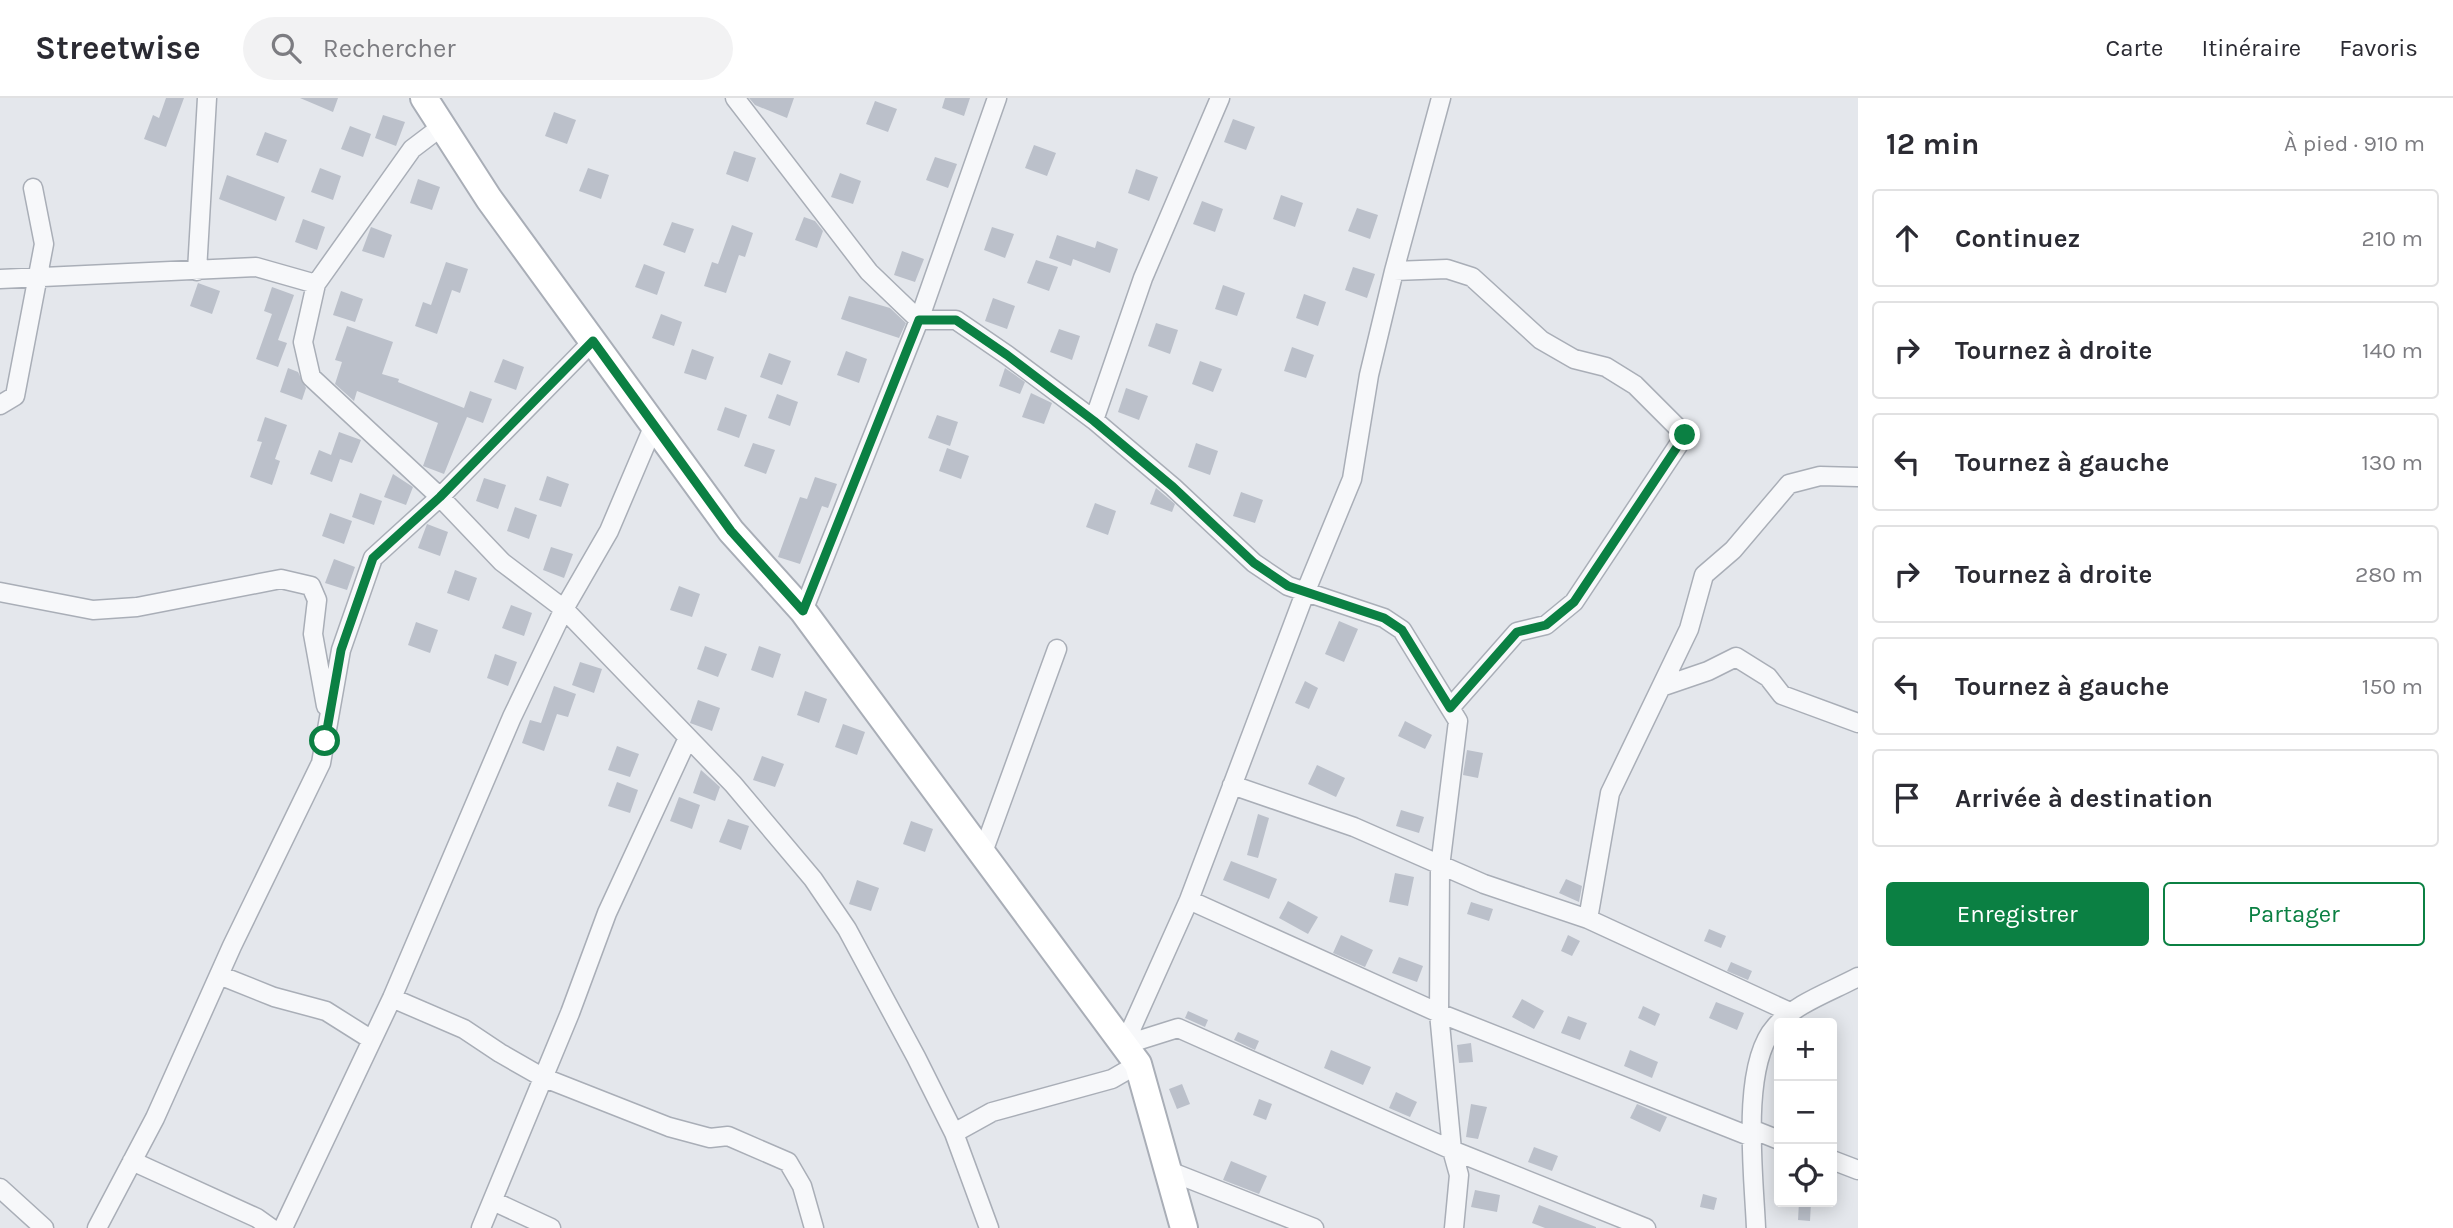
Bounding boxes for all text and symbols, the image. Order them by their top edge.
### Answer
search box [243,17,733,80]
text: Streetwise [35,29,201,67]
icon: search [267,29,305,67]
text: Rechercher [323,33,456,64]
text: Carte [2105,34,2163,62]
text: Itinéraire [2201,34,2301,62]
text: Favoris [2339,34,2418,62]
text: 12 min [1886,126,1979,162]
text: À pied · 910 m [2284,130,2425,157]
icon: ahead [1888,219,1926,257]
text: Continuez [1955,223,2080,254]
text: 210 m [2361,225,2423,252]
icon: right [1888,331,1926,369]
text: Tournez à droite [1955,335,2152,366]
text: 140 m [2362,337,2423,364]
route end [1669,419,1700,450]
icon: left [1888,443,1926,481]
text: Tournez à gauche [1955,447,2169,478]
text: 130 m [2361,449,2423,476]
icon: right [1888,555,1926,593]
text: Tournez à droite [1955,559,2152,590]
text: 280 m [2355,561,2423,588]
icon: left [1888,667,1926,705]
text: Tournez à gauche [1955,671,2169,702]
text: 150 m [2362,673,2423,700]
route start [309,725,340,756]
icon: arrive [1888,779,1926,817]
text: Arrivée à destination [1955,783,2213,814]
button: Enregistrer [1886,882,2149,946]
button: Partager [2163,882,2425,946]
map controls [1774,1018,1837,1207]
button: + [1774,1018,1837,1081]
button: − [1774,1081,1837,1144]
button: locate [1774,1144,1837,1207]

